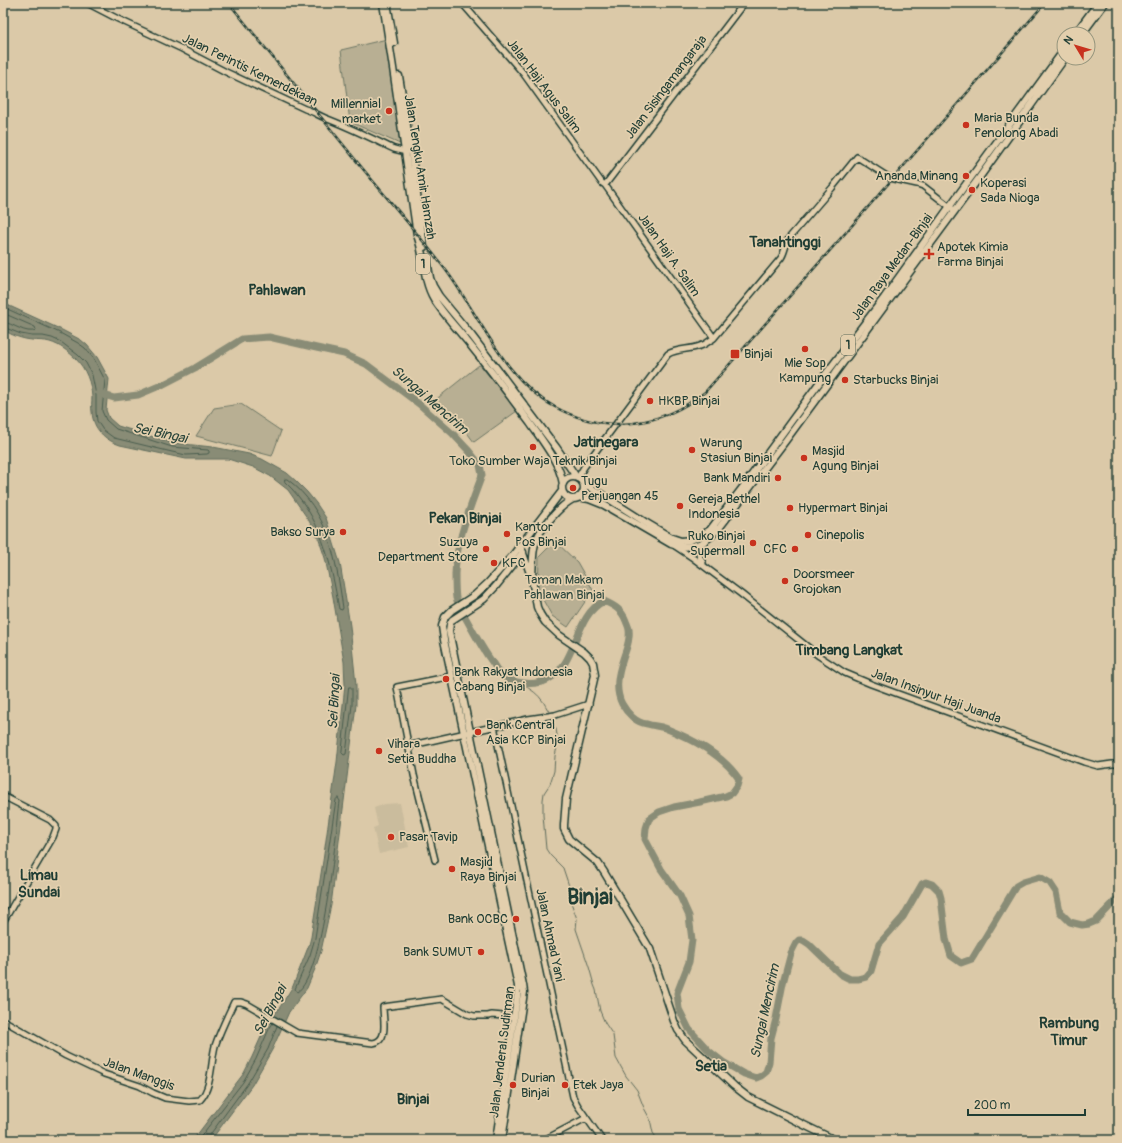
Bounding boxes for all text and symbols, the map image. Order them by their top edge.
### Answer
north arrow [1056,26,1096,66]
street label: Jalan Perintis Kemerdekaan [180,30,320,110]
street label: Jalan Sisingamangaraja [622,32,710,142]
text: N [1061,33,1076,47]
street label: Jalan Haji Agus Salim [503,36,585,136]
street label: Jalan Tengku Amir Hamzah [401,93,439,241]
place label: Millennial market [331,96,382,127]
marker: Millennial market [384,106,394,116]
place label: Maria Bunda Penolong Abadi [974,110,1058,141]
marker: Maria Bunda Penolong Abadi [961,120,971,130]
place label: Ananda Minang [876,168,958,184]
marker: Ananda Minang [961,171,971,181]
place label: Koperasi Sada Nioga [980,175,1040,206]
marker: Koperasi Sada Nioga [967,185,977,195]
street label: Jalan Haji A. Salim [634,210,704,300]
street label: Jalan Raya Medan-Binjai [848,210,936,324]
district label: Tanahtinggi [748,233,821,252]
place label: Apotek Kimia Farma Binjai [937,239,1008,270]
marker: Apotek Kimia Farma Binjai [924,249,934,259]
road number: 1 [416,254,430,274]
district label: Pahlawan [248,281,306,300]
road number: 1 [841,335,855,355]
marker: Mie Sop Kampung [800,344,810,354]
place label: Binjai [744,346,772,362]
marker: Binjai [729,348,741,360]
place label: Mie Sop Kampung [779,355,831,386]
water label: Sungai Mencirim [388,362,473,439]
place label: Starbucks Binjai [853,372,938,388]
marker: Starbucks Binjai [840,375,850,385]
place label: HKBP Binjai [658,393,720,409]
marker: HKBP Binjai [645,396,655,406]
water label: Sei Bingai [131,419,191,448]
district label: Jatinegara [573,433,639,452]
place label: Warung Stasiun Binjai [700,435,772,466]
marker: Toko Sumber Waja Teknik Binjai [528,442,538,452]
place label: Masjid Agung Binjai [812,443,878,474]
marker: Warung Stasiun Binjai [687,445,697,455]
place label: Toko Sumber Waja Teknik Binjai [449,453,617,469]
marker: Masjid Agung Binjai [799,453,809,463]
place label: Bank Mandiri [703,470,770,486]
place label: Tugu Perjuangan 45 [581,473,658,504]
marker: Bank Mandiri [773,473,783,483]
marker: Tugu Perjuangan 45 [568,483,578,493]
place label: Gereja Bethel Indonesia [688,491,760,522]
place label: Hypermart Binjai [798,500,888,516]
marker: Gereja Bethel Indonesia [675,501,685,511]
marker: Hypermart Binjai [785,503,795,513]
district label: Pekan Binjai [429,509,502,528]
place label: Kantor Pos Binjai [515,519,566,550]
place label: Bakso Surya [270,524,335,540]
marker: Bakso Surya [338,527,348,537]
place label: Cinepolis [816,527,864,543]
place label: Ruko Binjai Supermall [687,528,745,559]
marker: Kantor Pos Binjai [502,529,512,539]
marker: Cinepolis [803,530,813,540]
place label: Suzuya Department Store [378,534,479,565]
marker: Ruko Binjai Supermall [748,538,758,548]
place label: CFC [763,541,787,557]
marker: Suzuya Department Store [481,544,491,554]
marker: CFC [790,544,800,554]
place label: KFC [502,555,526,571]
marker: KFC [489,558,499,568]
place label: Doorsmeer Grojokan [793,566,855,597]
park label: Taman Makam Pahlawan Binjai [524,572,604,603]
marker: Doorsmeer Grojokan [780,576,790,586]
district label: Timbang Langkat [795,641,903,660]
place label: Bank Rakyat Indonesia Cabang Binjai [454,664,573,695]
street label: Jalan Insinyur Haji Juanda [869,665,1003,727]
water label: Sei Bingai [324,672,344,730]
marker: Bank Rakyat Indonesia Cabang Binjai [441,674,451,684]
place label: Bank Central Asia KCP Binjai [486,717,566,748]
marker: Bank Central Asia KCP Binjai [473,727,483,737]
place label: Vihara Setia Buddha [387,736,456,767]
marker: Vihara Setia Buddha [374,746,384,756]
place label: Pasar Tavip [399,829,458,845]
marker: Pasar Tavip [386,832,396,842]
place label: Masjid Raya Binjai [460,854,516,885]
marker: Masjid Raya Binjai [447,864,457,874]
district label: Limau Sundai [18,866,60,902]
district label: Binjai [567,884,613,911]
street label: Jalan Ahmad Yani [532,887,568,983]
place label: Bank OCBC [448,911,508,927]
marker: Bank OCBC [511,914,521,924]
place label: Bank SUMUT [403,944,473,960]
marker: Bank SUMUT [476,947,486,957]
water label: Sungai Mencirim [747,961,784,1060]
water label: Sei Bingai [250,980,292,1038]
street label: Jalan Jenderal Sudirman [486,985,518,1119]
district label: Rambung Timur [1039,1014,1099,1050]
street label: Jalan Manggis [101,1054,177,1094]
district label: Setia [695,1057,727,1076]
place label: Durian Binjai [521,1070,555,1101]
place label: Etek Jaya [573,1077,624,1093]
marker: Durian Binjai [508,1080,518,1090]
marker: Etek Jaya [560,1080,570,1090]
district label: Binjai [397,1090,430,1109]
scale bar [968,1091,1085,1117]
text: 200 m [974,1098,1011,1113]

